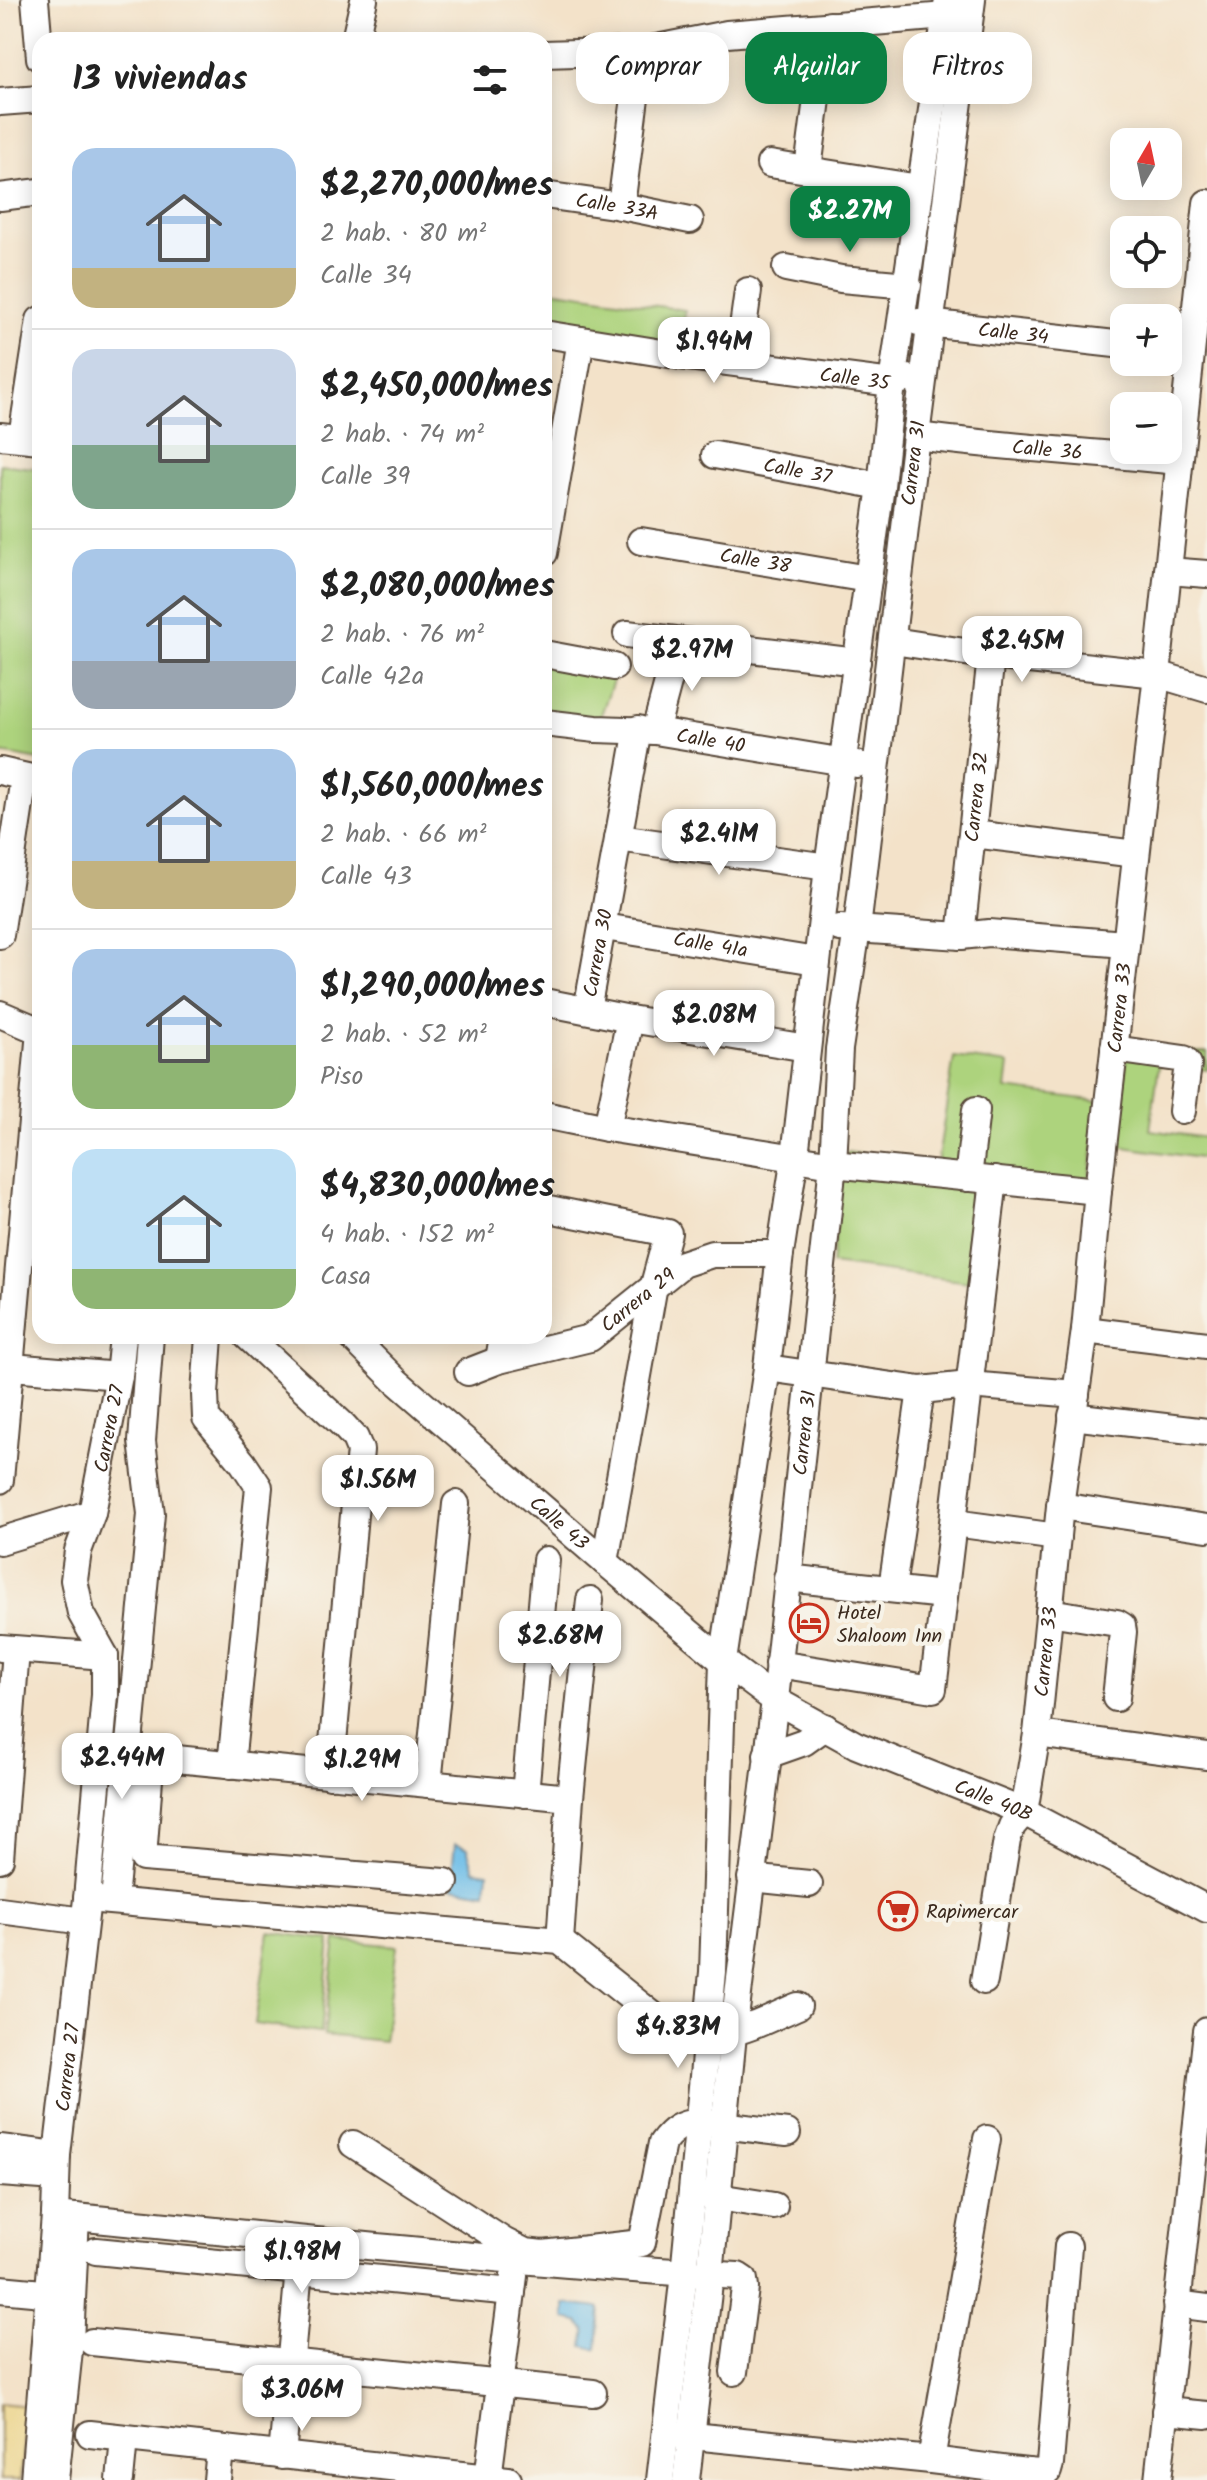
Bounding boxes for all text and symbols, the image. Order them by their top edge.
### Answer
chip: Comprar [576,32,729,104]
chip: Alquilar [745,32,887,104]
chip: Filtros [903,32,1032,104]
text: 13 viviendas [72,53,247,107]
icon: filters [468,58,512,102]
north arrow [1110,128,1182,200]
map controls [1110,128,1182,464]
text: $2,270,000/mes [320,159,553,213]
icon: home [136,180,232,276]
street label: Calle 33A [574,186,661,231]
pin: $2.27M [785,186,915,254]
text: $2.27M [808,191,892,233]
text: 2 hab. · 80 m² [320,213,486,255]
button: locate [1110,216,1182,288]
text: Calle 34 [320,255,412,297]
button: + [1110,304,1182,376]
street label: Calle 34 [976,315,1050,354]
pin: $1.94M [649,317,779,385]
text: $1.94M [676,322,752,364]
text: $2,450,000/mes [320,360,553,414]
street label: Calle 35 [818,360,893,401]
icon: home [136,381,232,477]
button: − [1110,392,1182,464]
text: 2 hab. · 74 m² [320,414,484,456]
street label: Carrera 31 [894,419,936,508]
street label: Calle 36 [1010,432,1084,470]
street label: Calle 37 [760,450,835,495]
text: Calle 39 [320,456,410,498]
street label: Calle 38 [717,540,794,584]
text: $2,080,000/mes [320,560,555,614]
icon: home [136,581,232,677]
text: 2 hab. · 76 m² [320,614,484,656]
pin: $2.45M [957,616,1087,684]
text: $2.45M [980,621,1064,663]
pin: $2.97M [627,625,757,693]
text: $2.97M [651,630,733,672]
text: Calle 42a [320,656,424,698]
street label: Calle 40 [674,721,747,763]
street label: Carrera 32 [957,750,999,844]
text: $1,560,000/mes [320,760,544,814]
icon: home [136,781,232,877]
pin: $2.41M [654,809,784,877]
text: 2 hab. · 66 m² [320,814,487,856]
text: $2.41M [680,814,758,856]
text: Calle 43 [320,856,412,898]
street label: Carrera 30 [576,907,623,1000]
street label: Calle 41a [671,924,750,968]
text: $1,290,000/mes [320,960,545,1014]
street label: Carrera 33 [1100,961,1142,1055]
icon: home [136,981,232,1077]
pin: $2.08M [649,990,779,1058]
text: $2.08M [671,995,757,1037]
text: 2 hab. · 52 m² [320,1014,487,1056]
text: Piso [320,1056,363,1098]
text: $4,830,000/mes [320,1160,555,1214]
icon: home [136,1181,232,1277]
text: 4 hab. · 152 m² [320,1214,494,1256]
text: Casa [320,1256,371,1298]
street label: Carrera 29 [594,1261,684,1342]
street label: Carrera 27 [86,1382,135,1476]
street label: Carrera 31 [785,1389,826,1477]
pin: $1.56M [313,1455,443,1523]
text: $1.56M [340,1460,416,1502]
street label: Calle 43 [521,1489,595,1559]
place label: Hotel Shaloom Inn [837,1598,942,1653]
hotel icon: Hotel Shaloom Inn [788,1602,830,1644]
street label: Carrera 33 [1027,1605,1068,1698]
pin: $2.68M [495,1611,625,1679]
text: $2.68M [517,1616,603,1658]
pin: $2.44M [57,1733,187,1801]
pin: $1.29M [297,1735,427,1803]
text: $2.44M [80,1738,164,1780]
text: $1.29M [323,1740,401,1782]
street label: Calle 40B [949,1772,1038,1832]
supermarket icon: Rapimercar [877,1890,919,1932]
place label: Rapimercar [926,1897,1019,1929]
pin: $4.83M [613,2002,743,2070]
text: $4.83M [636,2007,720,2049]
street label: Carrera 27 [48,2021,90,2114]
pin: $1.98M [237,2227,367,2295]
text: $1.98M [263,2232,341,2274]
pin: $3.06M [237,2365,367,2433]
text: $3.06M [261,2370,343,2412]

